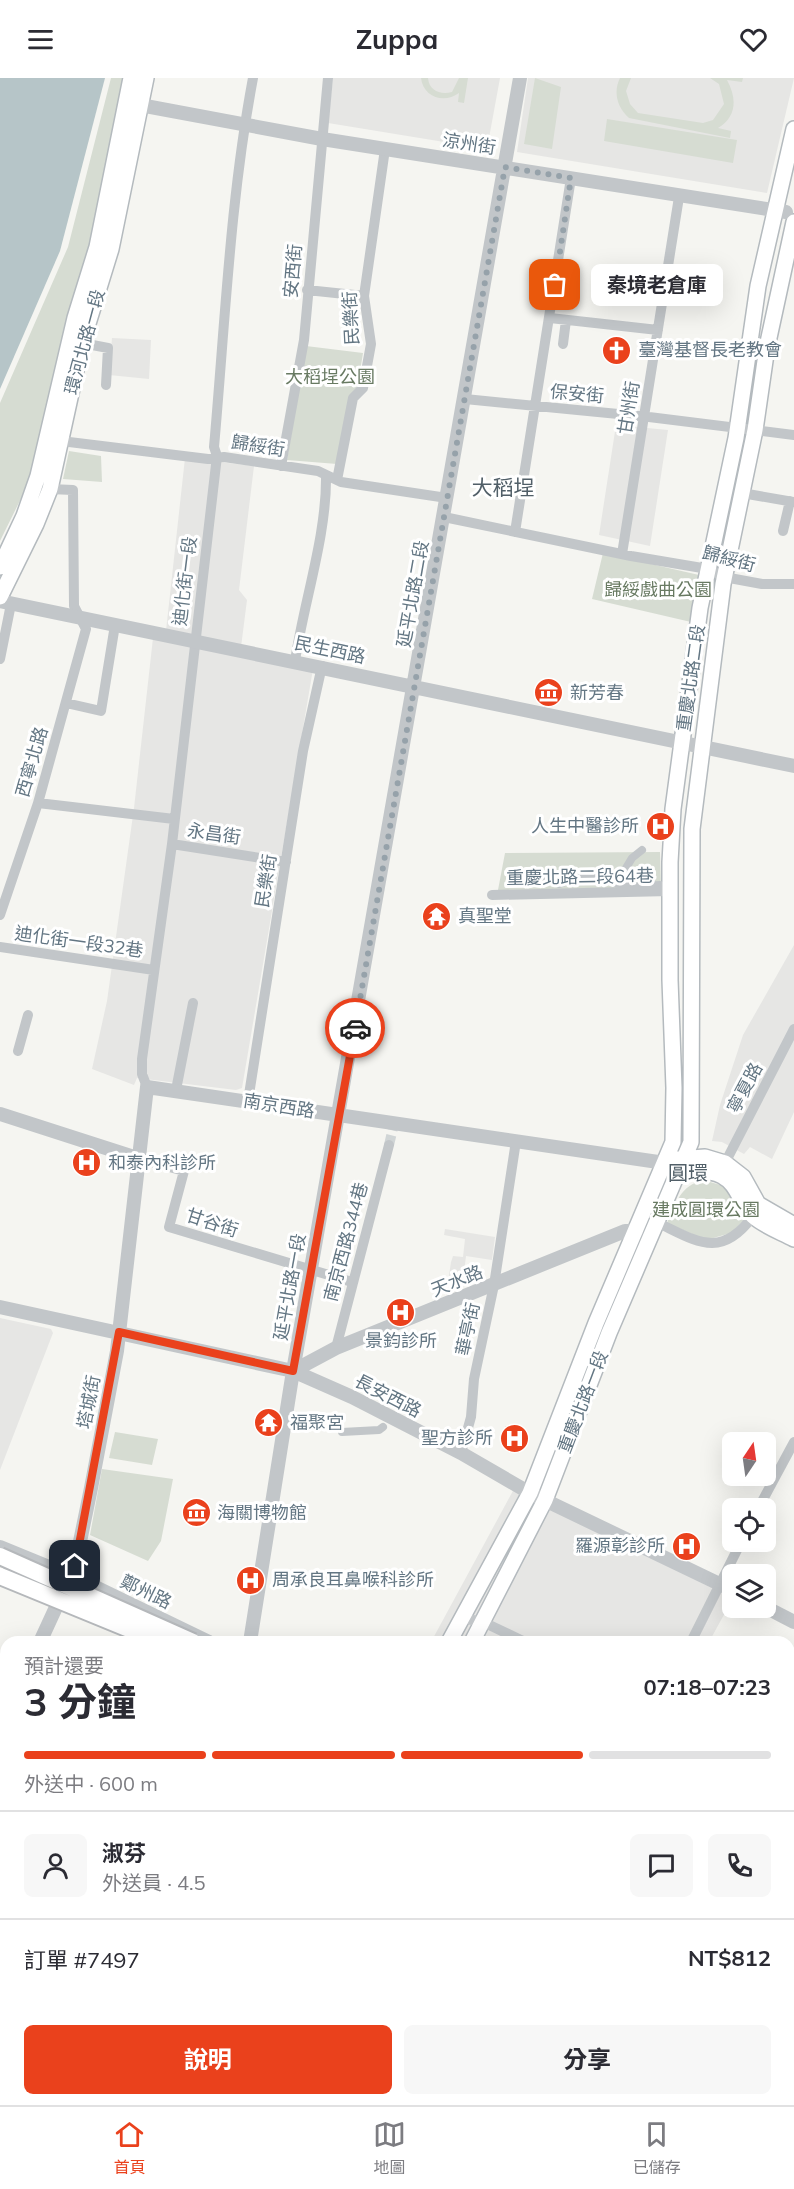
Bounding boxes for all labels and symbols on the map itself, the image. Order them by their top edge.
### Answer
street label: 涼州街 [441,128,498,159]
street label: 安西街 [279,243,306,299]
pin [529,259,580,310]
callout: 秦境老倉庫 [591,264,723,306]
street label: 環河北路一段 [59,287,110,397]
street label: 民樂街 [338,290,363,346]
church icon: 臺灣基督長老教會 [601,334,633,366]
place label: 臺灣基督長老教會 [638,338,782,361]
park label: 大稻埕公園 [285,365,375,388]
street label: 甘州街 [613,379,644,436]
street label: 保安街 [549,380,605,407]
street label: 歸綏街 [230,430,287,461]
district label: 大稻埕 [472,474,535,500]
street label: 迪化街一段 [168,535,201,627]
street label: 延平北路二段 [392,539,433,649]
street label: 歸綏街 [700,540,758,577]
park label: 歸綏戲曲公園 [604,578,712,601]
street label: 重慶北路二段 [672,623,709,733]
street label: 民生西路 [292,631,368,668]
museum icon: 新芳春 [533,677,565,709]
place label: 新芳春 [570,681,624,704]
street label: 西寧北路 [11,724,52,800]
hospital icon: 人生中醫診所 [644,810,676,842]
place label: 人生中醫診所 [531,814,639,837]
street label: 永昌街 [186,818,242,849]
street label: 民樂街 [250,852,281,909]
street label: 重慶北路二段64巷 [506,864,654,889]
temple icon: 真聖堂 [421,900,453,932]
place label: 真聖堂 [458,904,512,927]
street label: 迪化街一段32巷 [13,921,145,962]
courier [325,998,385,1058]
street label: 寧夏路 [722,1059,767,1117]
street label: 南京西路 [242,1089,316,1122]
hospital icon: 和泰內科診所 [71,1147,103,1179]
place label: 和泰內科診所 [108,1151,216,1174]
district label: 圓環 [668,1160,708,1185]
street label: 南京西路344巷 [319,1180,372,1304]
park label: 建成圓環公園 [652,1198,760,1221]
street label: 甘谷街 [183,1203,241,1242]
street label: 延平北路一段 [269,1232,310,1342]
street label: 天水路 [427,1260,486,1301]
hospital icon: 景鈞診所 [385,1296,417,1328]
street label: 華亭街 [451,1300,484,1358]
place label: 景鈞診所 [365,1329,437,1352]
street label: 重慶北路一段 [552,1347,613,1456]
street label: 長安西路 [351,1369,426,1422]
street label: 塔城街 [72,1373,105,1431]
temple icon: 福聚宮 [253,1407,285,1439]
place label: 福聚宮 [290,1411,344,1434]
hospital icon: 聖方診所 [498,1422,530,1454]
place label: 聖方診所 [421,1426,493,1449]
north arrow [722,1432,776,1486]
museum icon: 海關博物館 [180,1497,212,1529]
place label: 海關博物館 [217,1501,307,1524]
hospital icon: 羅源彰診所 [670,1530,702,1562]
place label: 羅源彰診所 [575,1534,665,1557]
pin [49,1540,100,1591]
hospital icon: 周承良耳鼻喉科診所 [235,1564,267,1596]
place label: 周承良耳鼻喉科診所 [272,1568,434,1591]
street label: 鄭州路 [117,1569,176,1614]

